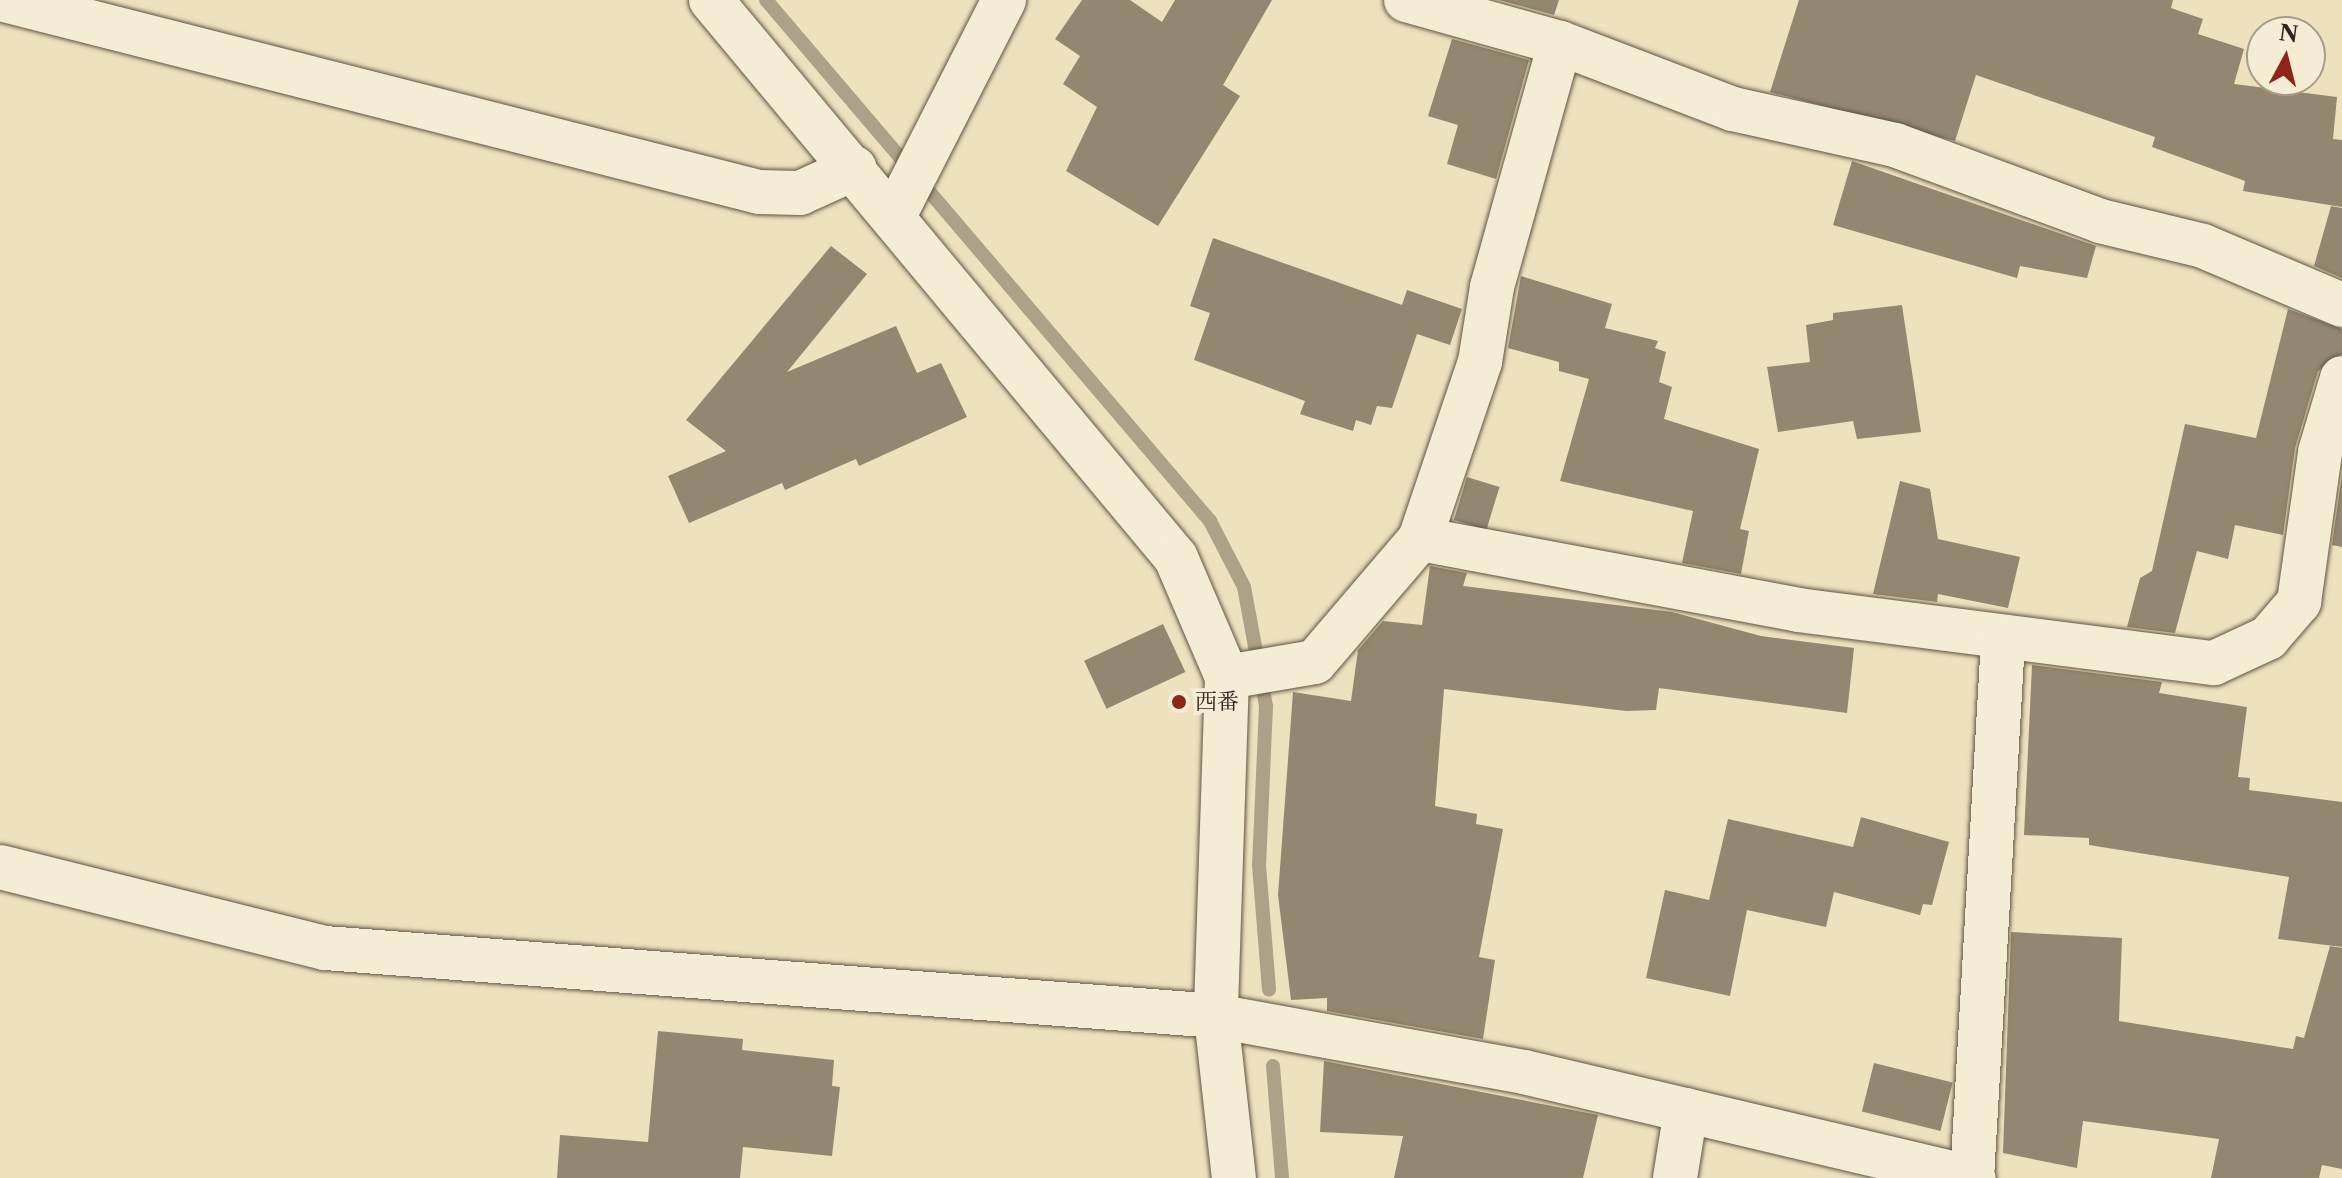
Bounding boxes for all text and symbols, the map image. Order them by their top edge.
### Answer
north arrow [2246,16,2326,96]
text: N [2278,19,2300,48]
place label: 西番 [1195,689,1239,715]
marker: 西番 [1170,693,1188,711]

